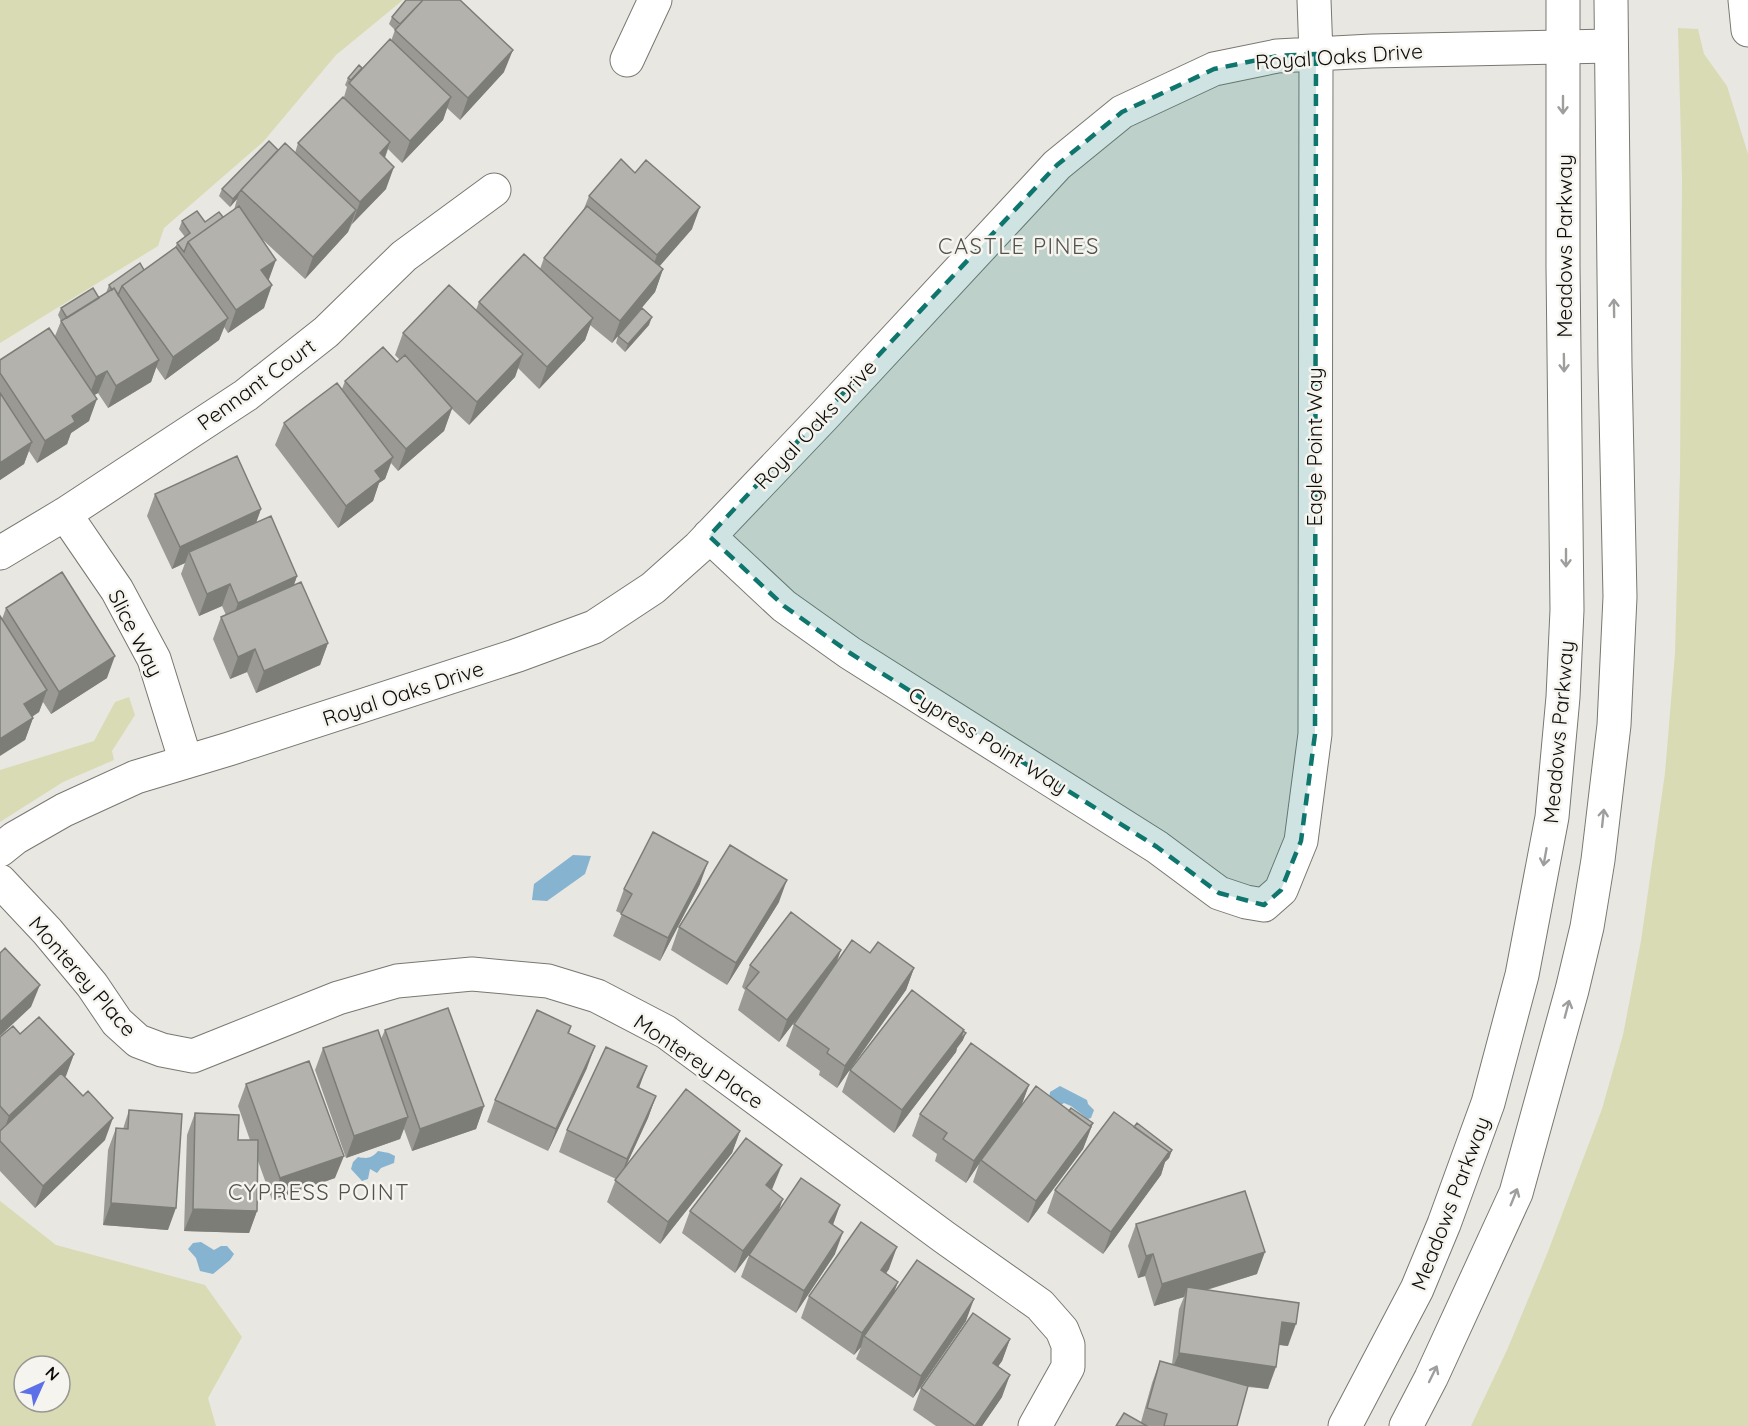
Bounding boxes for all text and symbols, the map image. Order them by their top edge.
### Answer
street label: Royal Oaks Drive [1254,37,1424,75]
one-way arrow [1557,94,1569,114]
street label: Meadows Parkway [1551,154,1577,338]
district label: CASTLE PINES [938,232,1100,260]
one-way arrow [1608,298,1620,318]
street label: Pennant Court [192,332,320,436]
one-way arrow [1558,352,1570,372]
street label: Royal Oaks Drive [748,354,882,494]
street label: Eagle Point Way [1301,367,1327,527]
one-way arrow [1560,547,1572,567]
street label: Slice Way [103,585,169,681]
street label: Meadows Parkway [1537,639,1579,825]
street label: Royal Oaks Drive [319,655,487,731]
street label: Cypress Point Way [904,681,1072,799]
one-way arrow [1598,808,1609,828]
one-way arrow [1540,846,1551,866]
street label: Monterey Place [24,911,142,1041]
one-way arrow [1561,1000,1573,1019]
street label: Monterey Place [629,1008,769,1114]
street label: Meadows Parkway [1405,1113,1495,1293]
district label: CYPRESS POINT [228,1178,410,1206]
one-way arrow [1509,1188,1520,1206]
north arrow [12,1354,72,1414]
text: N [41,1362,64,1385]
one-way arrow [1427,1366,1439,1384]

